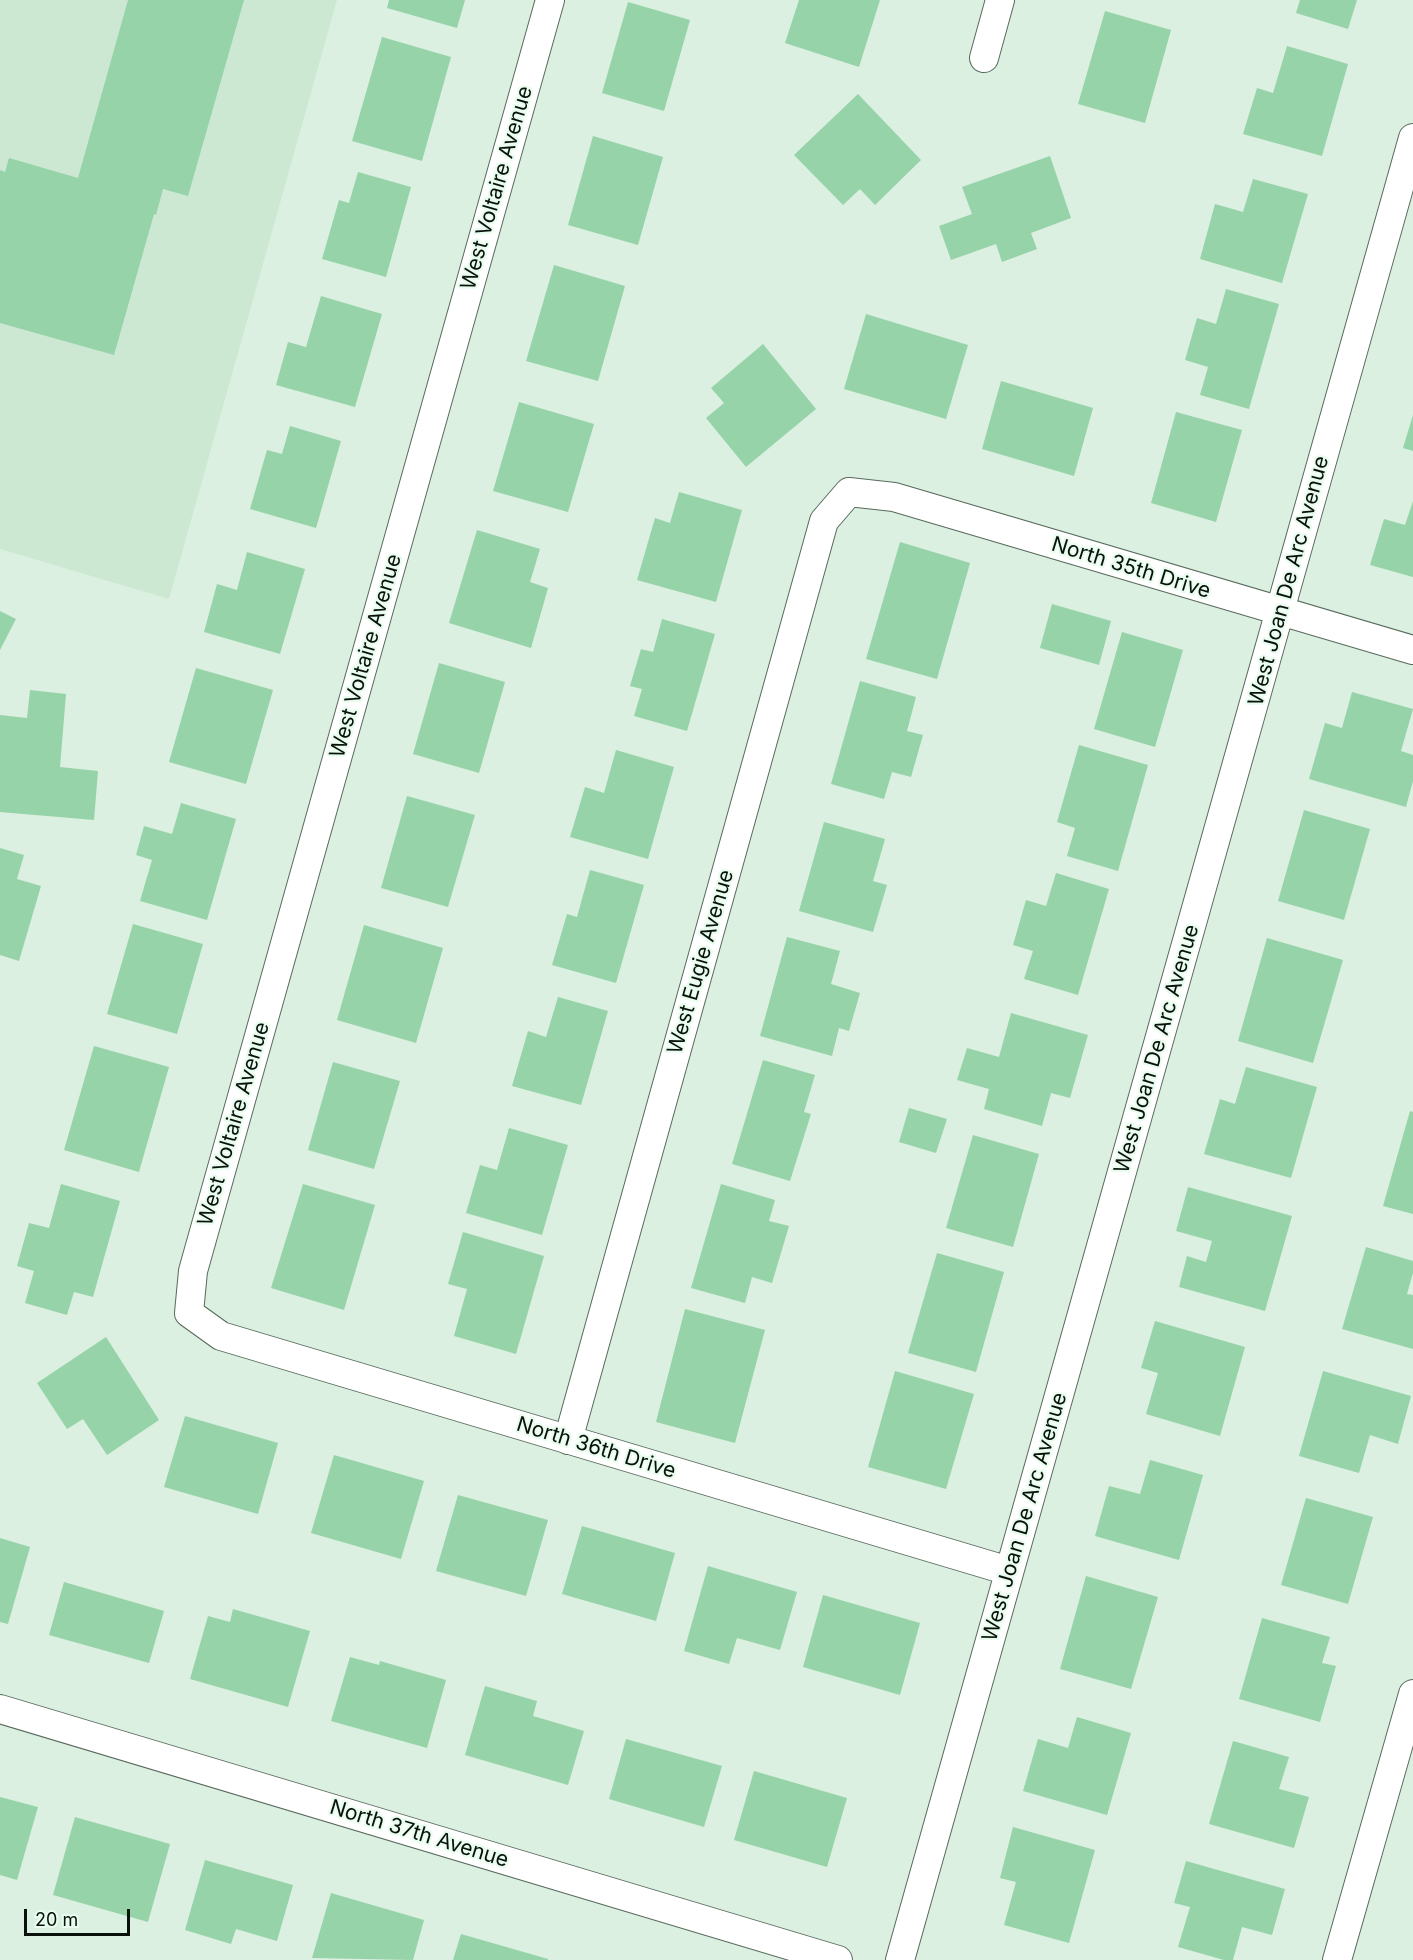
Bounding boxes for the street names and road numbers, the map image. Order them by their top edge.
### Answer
street label: West Voltaire Avenue [456,83,538,293]
street label: West Joan De Arc Avenue [1243,453,1335,709]
street label: North 35th Drive [1048,532,1214,604]
street label: West Voltaire Avenue [325,551,407,761]
street label: West Eugie Avenue [663,867,739,1057]
street label: West Joan De Arc Avenue [1109,922,1205,1176]
street label: West Voltaire Avenue [193,1019,275,1229]
street label: West Joan De Arc Avenue [977,1390,1073,1644]
street label: North 36th Drive [513,1412,679,1484]
street label: North 37th Avenue [327,1795,511,1873]

